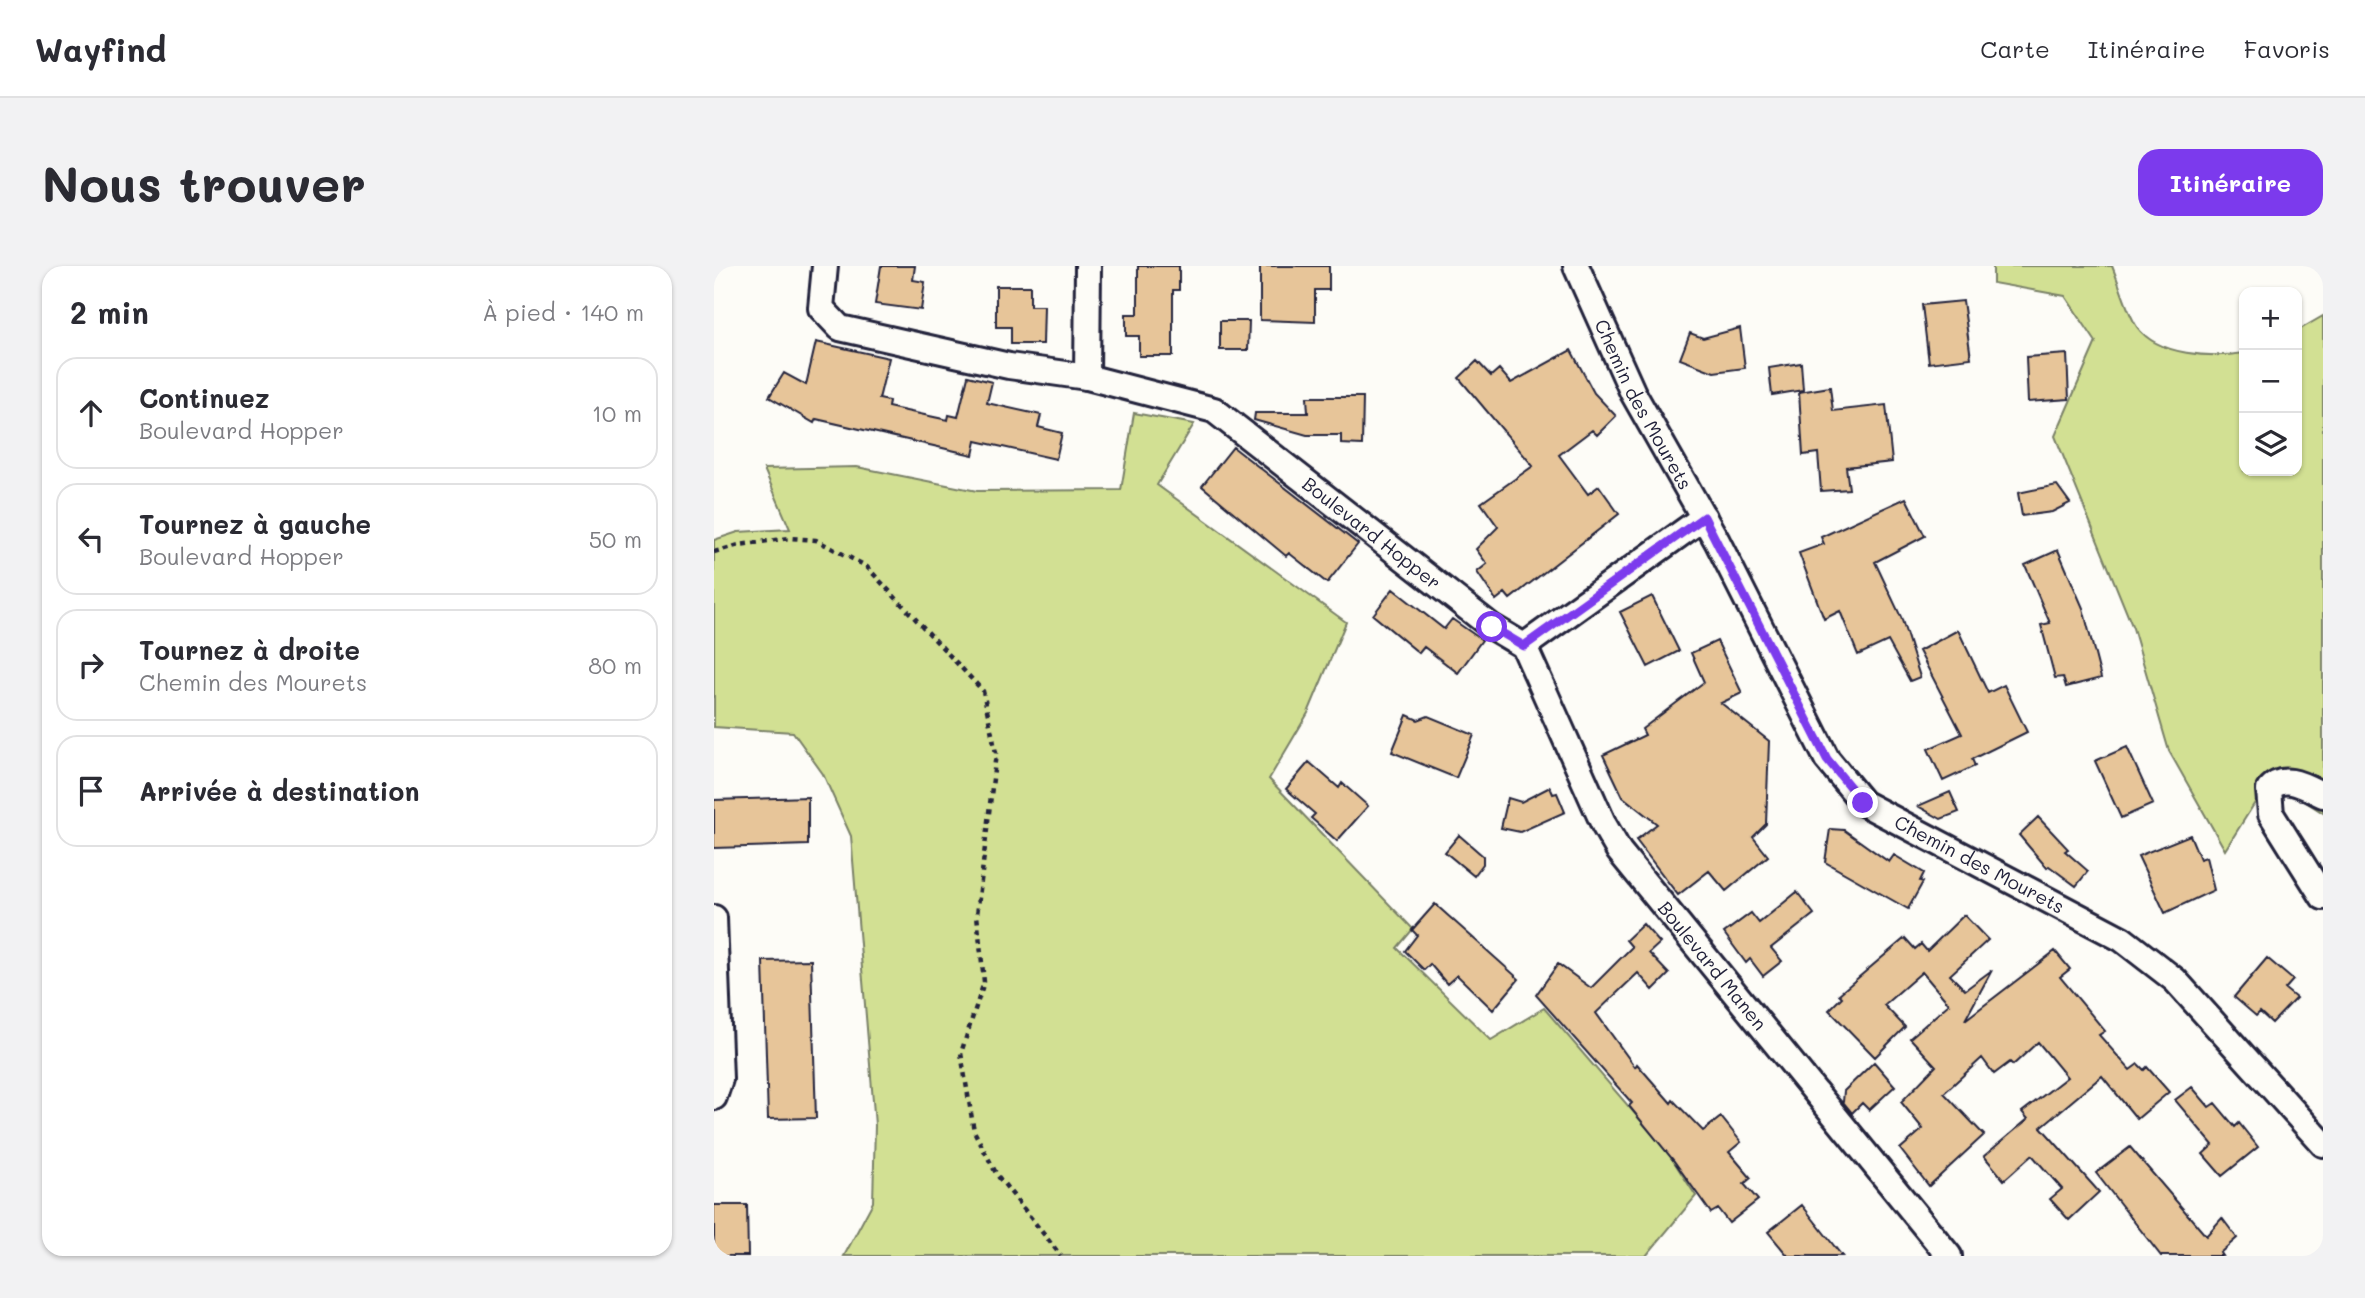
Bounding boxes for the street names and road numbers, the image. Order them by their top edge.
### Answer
street label: Chemin des Mourets [1590,315,1698,494]
street label: Boulevard Hopper [1298,471,1446,595]
street label: Chemin des Mourets [1890,809,2069,919]
street label: Boulevard Manen [1653,896,1773,1035]

